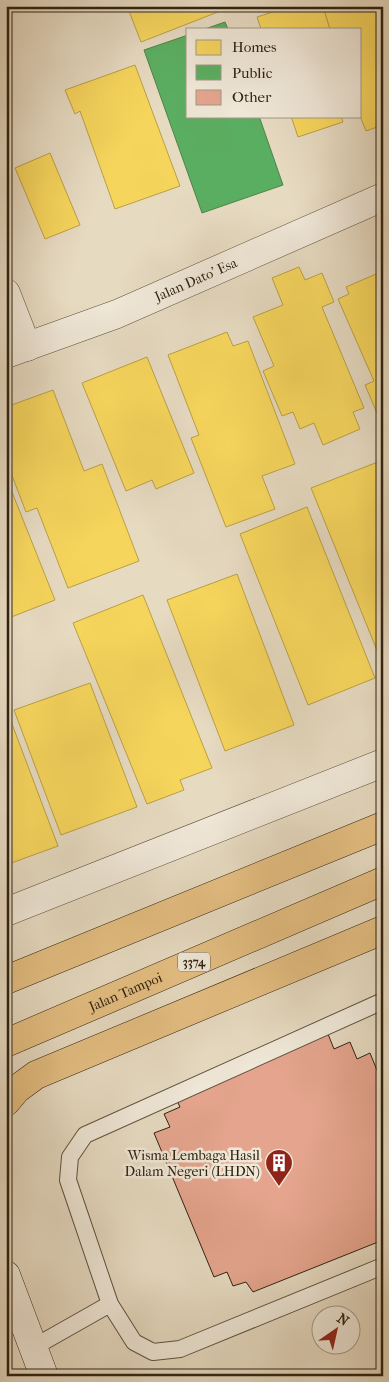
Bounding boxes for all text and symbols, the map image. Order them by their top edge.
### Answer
legend [186,28,362,118]
text: Homes [232,38,277,56]
text: Public [232,64,273,82]
text: Other [232,88,272,106]
street label: Jalan Dato' Esa [151,254,240,305]
road number: 3374 [178,952,210,972]
street label: Jalan Tampoi [85,968,165,1015]
place label: Wisma Lembaga Hasil Dalam Negeri (LHDN) [124,1147,260,1180]
building icon: Wisma Lembaga Hasil Dalam Negeri (LHDN) [264,1148,294,1187]
north arrow [312,1304,362,1354]
text: N [334,1310,352,1330]

